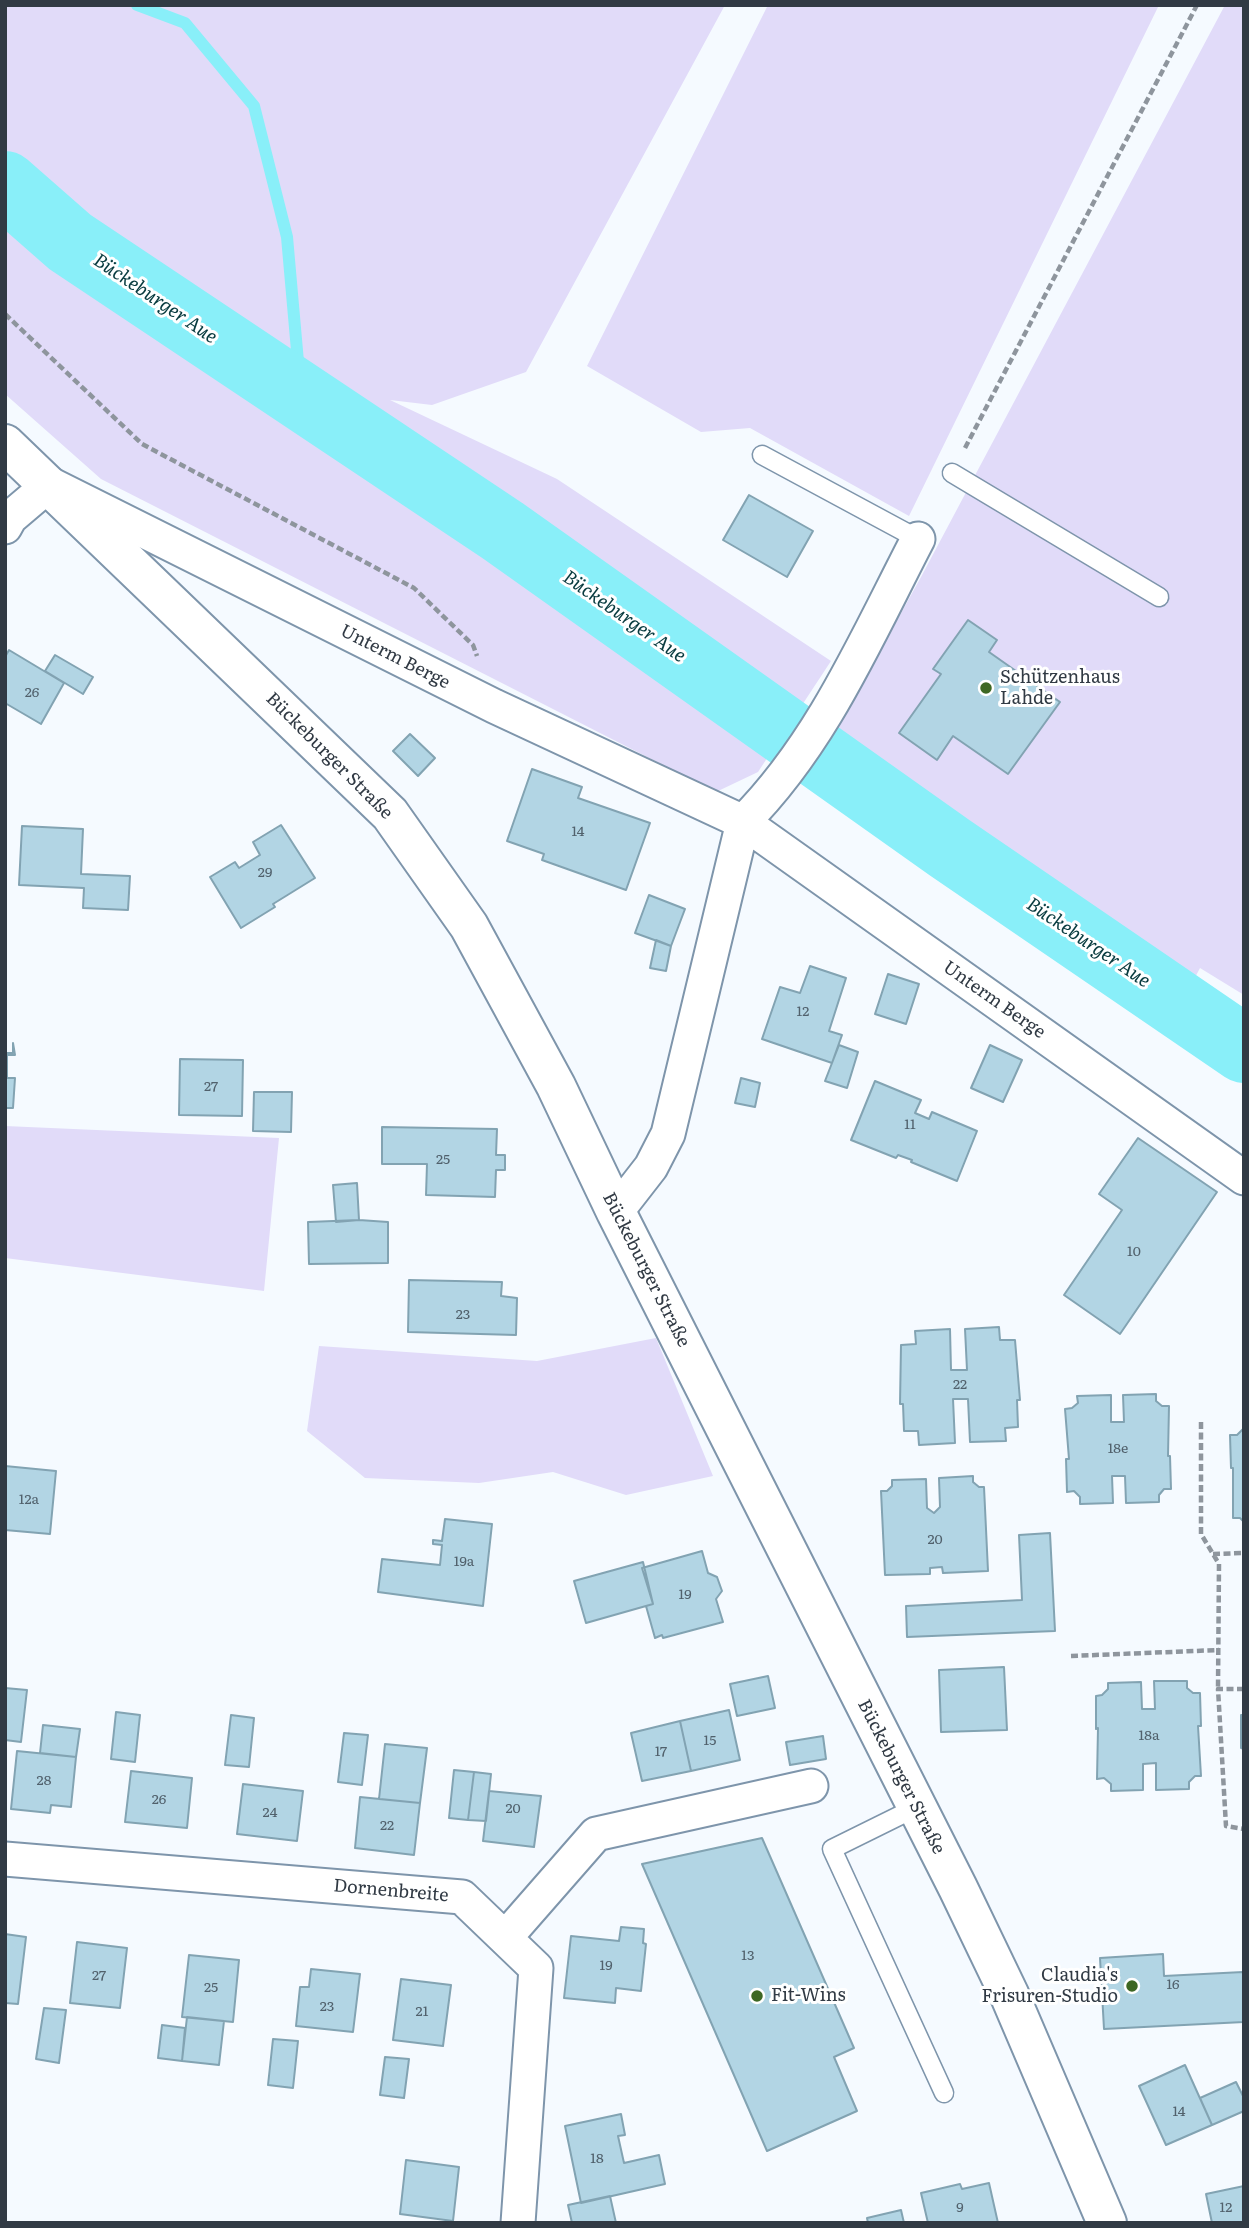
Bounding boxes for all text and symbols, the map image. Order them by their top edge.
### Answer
water label: Bückeburger Aue [89,249,221,349]
water label: Bückeburger Aue [558,566,690,668]
street label: Unterm Berge [337,620,453,694]
place label: Schützenhaus Lahde [1000,667,1120,710]
marker: Schützenhaus Lahde [978,680,994,696]
house number: 26 [25,685,39,701]
street label: Bückeburger Straße [261,688,397,824]
house number: 14 [572,824,584,840]
house number: 29 [258,865,272,881]
water label: Bückeburger Aue [1022,893,1154,993]
street label: Unterm Berge [939,957,1049,1043]
house number: 12 [797,1004,809,1020]
house number: 27 [204,1079,218,1095]
house number: 11 [904,1117,916,1133]
house number: 25 [436,1152,450,1168]
street label: Bückeburger Straße [598,1189,694,1351]
house number: 10 [1127,1244,1141,1260]
house number: 23 [456,1307,470,1323]
house number: 22 [953,1377,967,1393]
house number: 18e [1108,1441,1128,1457]
house number: 12a [19,1492,39,1508]
house number: 20 [927,1532,943,1548]
house number: 19a [454,1554,474,1570]
house number: 19 [678,1587,692,1603]
street label: Bückeburger Straße [853,1696,949,1858]
house number: 18a [1139,1728,1159,1744]
house number: 15 [704,1733,716,1749]
house number: 17 [655,1744,667,1760]
house number: 28 [37,1773,51,1789]
house number: 26 [152,1792,166,1808]
house number: 20 [505,1801,521,1817]
house number: 24 [263,1805,277,1821]
house number: 22 [380,1818,394,1834]
street label: Dornenbreite [333,1875,449,1907]
house number: 13 [741,1948,755,1964]
house number: 19 [599,1958,613,1974]
place label: Claudia's Frisuren-Studio [981,1965,1118,2008]
house number: 27 [92,1968,106,1984]
house number: 16 [1166,1977,1180,1993]
marker: Claudia's Frisuren-Studio [1124,1978,1140,1994]
house number: 25 [204,1980,218,1996]
place label: Fit-Wins [771,1985,846,2007]
marker: Fit-Wins [749,1988,765,2004]
house number: 23 [320,1999,334,2015]
house number: 21 [416,2004,428,2020]
house number: 14 [1173,2104,1185,2120]
house number: 18 [590,2151,604,2167]
house number: 9 [956,2200,964,2216]
house number: 12 [1220,2200,1232,2216]

